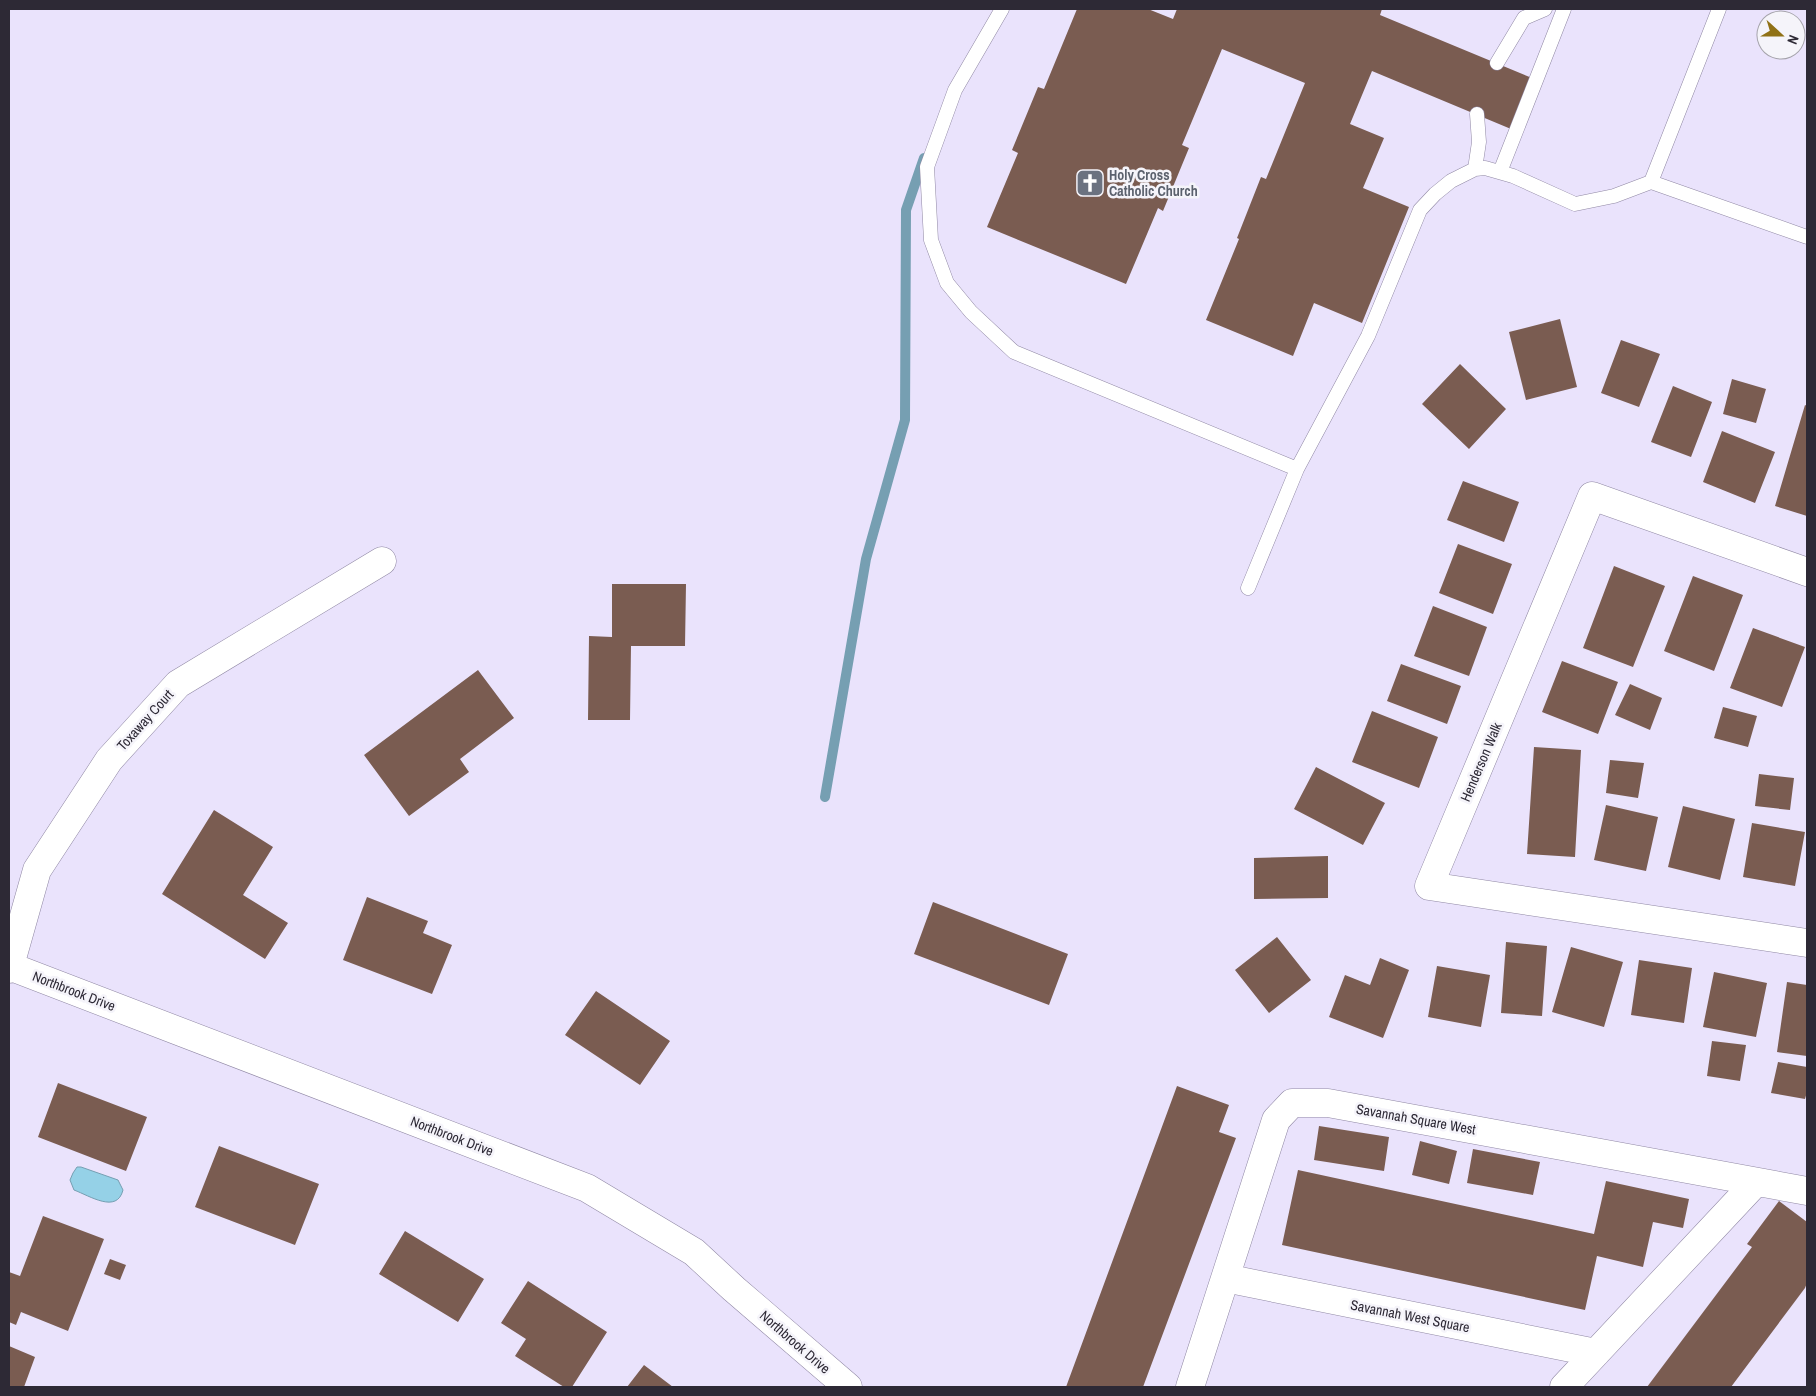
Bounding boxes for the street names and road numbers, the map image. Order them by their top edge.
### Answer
street label: Toxaway Court [113,686,177,754]
street label: Henderson Walk [1456,719,1506,804]
street label: Northbrook Drive [30,967,118,1015]
street label: Savannah Square West [1355,1100,1477,1138]
street label: Northbrook Drive [408,1112,496,1160]
street label: Savannah West Square [1349,1296,1471,1336]
street label: Northbrook Drive [756,1307,834,1377]

